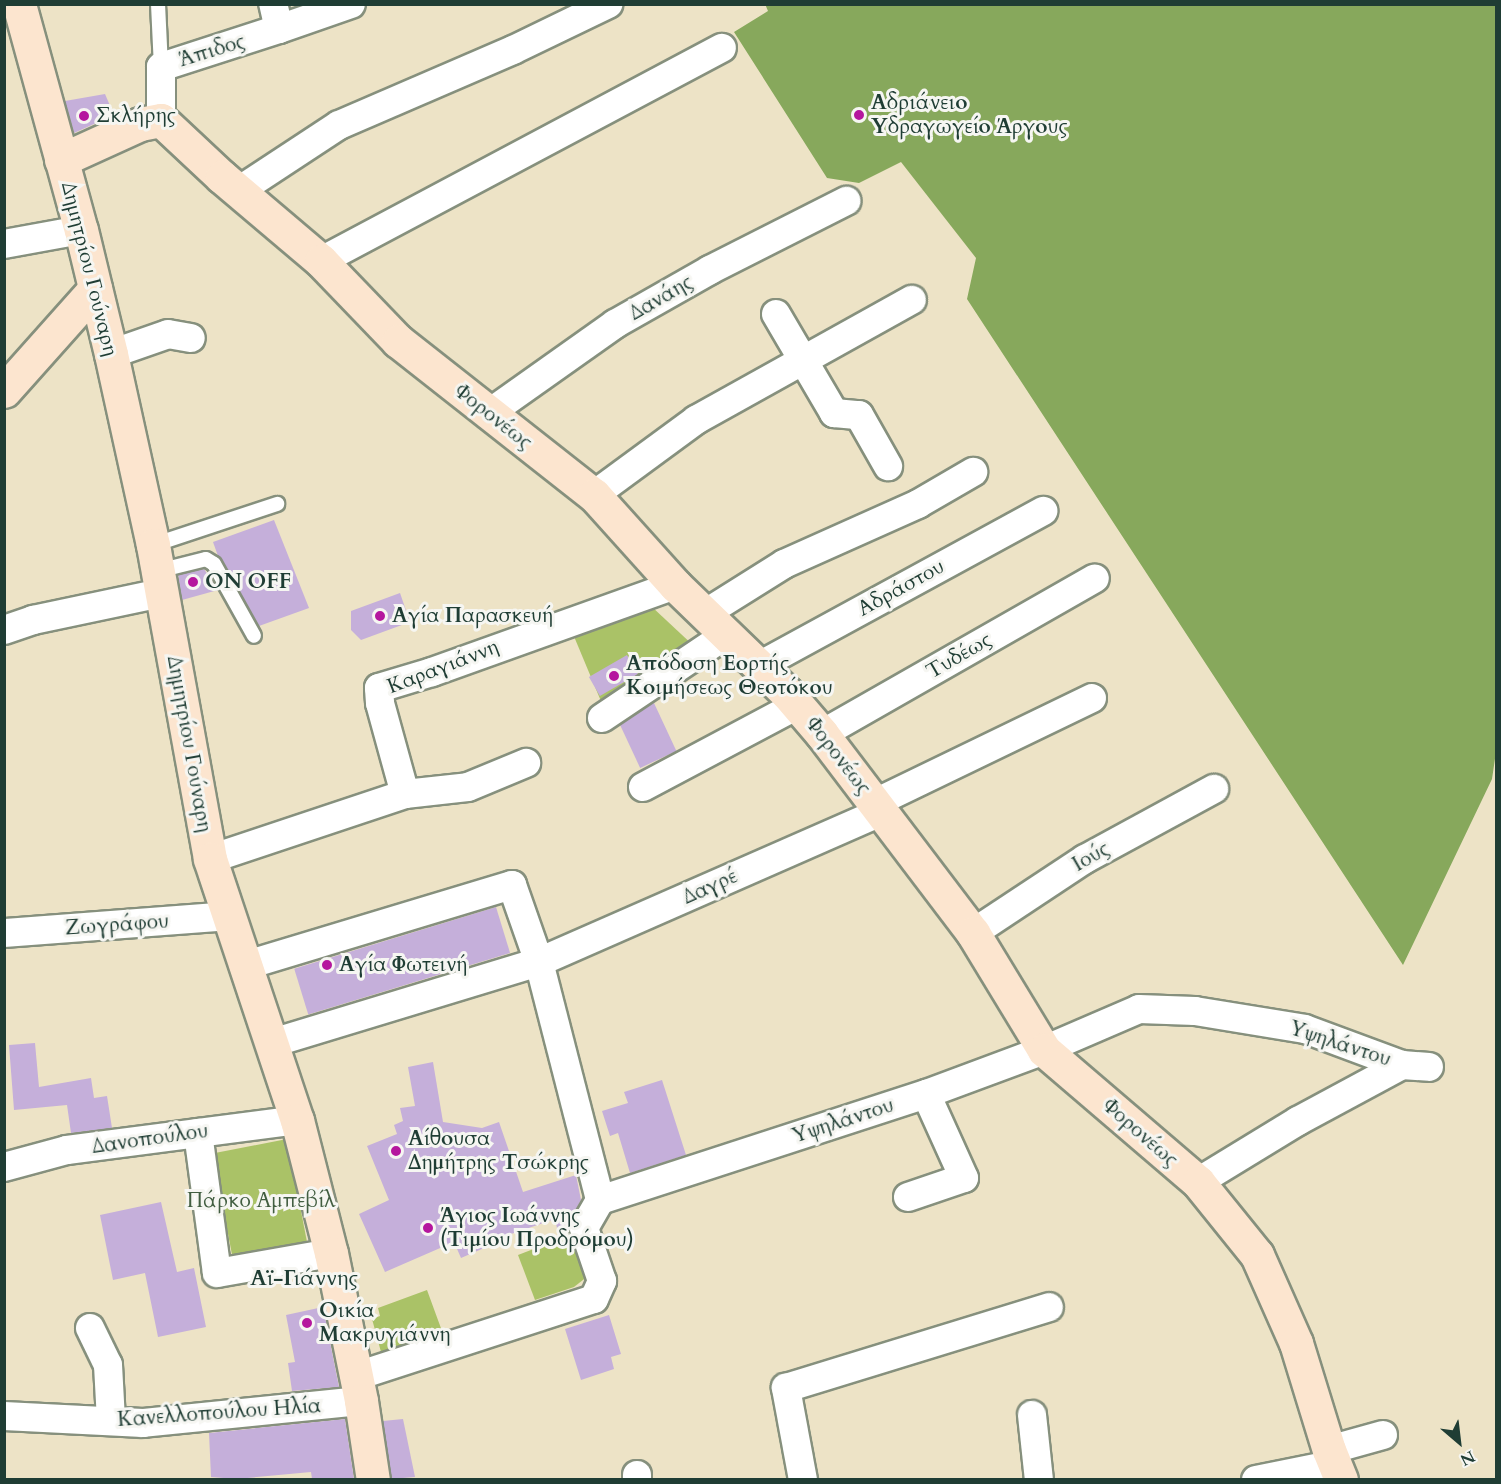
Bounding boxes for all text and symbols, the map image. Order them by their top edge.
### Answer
street label: Άπιδος [176,29,248,73]
place label: Αδριάνειο Υδραγωγείο Άργους [871,90,1068,140]
place label: Σκλήρης [96,103,176,129]
marker: Αδριάνειο Υδραγωγείο Άργους [852,108,866,122]
marker: Σκλήρης [77,109,91,123]
street label: Δημητρίου Γούναρη [55,179,123,359]
street label: Δανάης [625,270,697,326]
street label: Φορονέως [449,379,537,455]
street label: Αδράστου [853,554,949,622]
place label: ON OFF [205,569,291,595]
marker: ON OFF [186,575,200,589]
place label: Αγία Παρασκευή [392,603,554,629]
marker: Αγία Παρασκευή [373,609,387,623]
street label: Τυδέως [922,627,996,685]
street label: Καραγιάννη [384,634,502,700]
place label: Απόδοση Εορτής Κοιμήσεως Θεοτόκου [626,651,833,701]
street label: Δημητρίου Γούναρη [161,654,217,834]
marker: Απόδοση Εορτής Κοιμήσεως Θεοτόκου [607,669,621,683]
street label: Φορονέως [800,712,876,800]
street label: Ιούς [1068,836,1114,878]
street label: Δαγρέ [679,864,741,910]
street label: Ζωγράφου [64,909,170,941]
place label: Αγία Φωτεινή [339,952,468,978]
marker: Αγία Φωτεινή [320,958,334,972]
street label: Υψηλάντου [1286,1016,1394,1072]
street label: Υψηλάντου [789,1093,897,1149]
street label: Φορονέως [1097,1093,1183,1173]
street label: Δανοπούλου [90,1118,210,1160]
place label: Αίθουσα Δημήτρης Τσώκρης [408,1126,589,1176]
marker: Αίθουσα Δημήτρης Τσώκρης [389,1144,403,1158]
park label: Πάρκο Αμπεβίλ [187,1188,335,1214]
place label: Άγιος Ιωάννης (Τιμίου Προδρόμου) [440,1203,634,1253]
marker: Άγιος Ιωάννης (Τιμίου Προδρόμου) [421,1221,435,1235]
district label: Αϊ-Γιάννης [250,1266,358,1292]
place label: Οικία Μακρυγιάννη [319,1298,451,1348]
marker: Οικία Μακρυγιάννη [300,1316,314,1330]
street label: Κανελλοπούλου Ηλία [117,1393,321,1433]
north arrow [1429,1412,1489,1472]
text: N [1456,1445,1479,1471]

